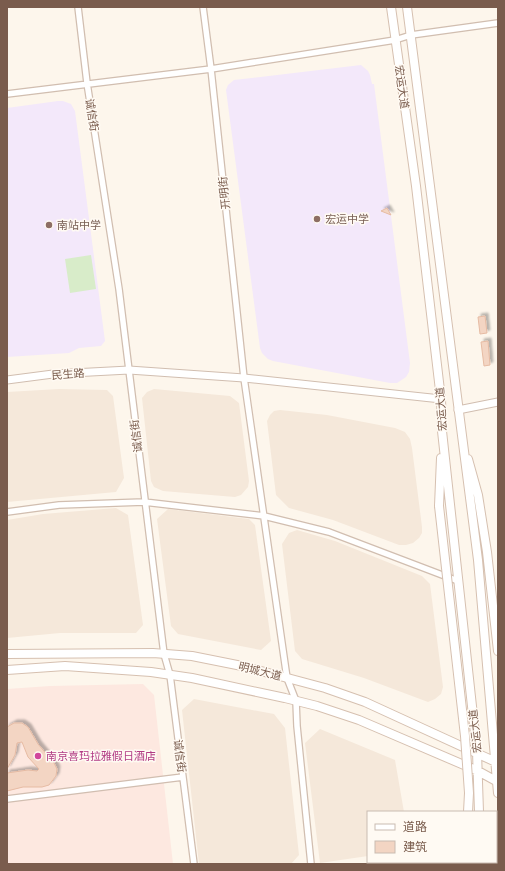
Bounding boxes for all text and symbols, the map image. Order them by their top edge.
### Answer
street label: 宏运大道 [391,64,413,110]
street label: 诚信街 [82,97,102,133]
street label: 开明街 [214,176,234,210]
place label: 宏运中学 [325,211,369,227]
marker: 宏运中学 [312,214,322,224]
place label: 南站中学 [57,217,101,233]
marker: 南站中学 [44,220,54,230]
street label: 民生路 [51,365,85,383]
street label: 宏运大道 [431,386,451,432]
street label: 诚信街 [126,419,146,453]
street label: 明城大道 [237,658,283,684]
street label: 宏运大道 [465,708,485,754]
street label: 诚信街 [170,739,190,773]
place label: 南京喜玛拉雅假日酒店 [46,748,156,764]
marker: 南京喜玛拉雅假日酒店 [33,751,43,761]
legend [367,811,497,863]
text: 道路 [403,817,427,836]
text: 建筑 [403,837,427,856]

